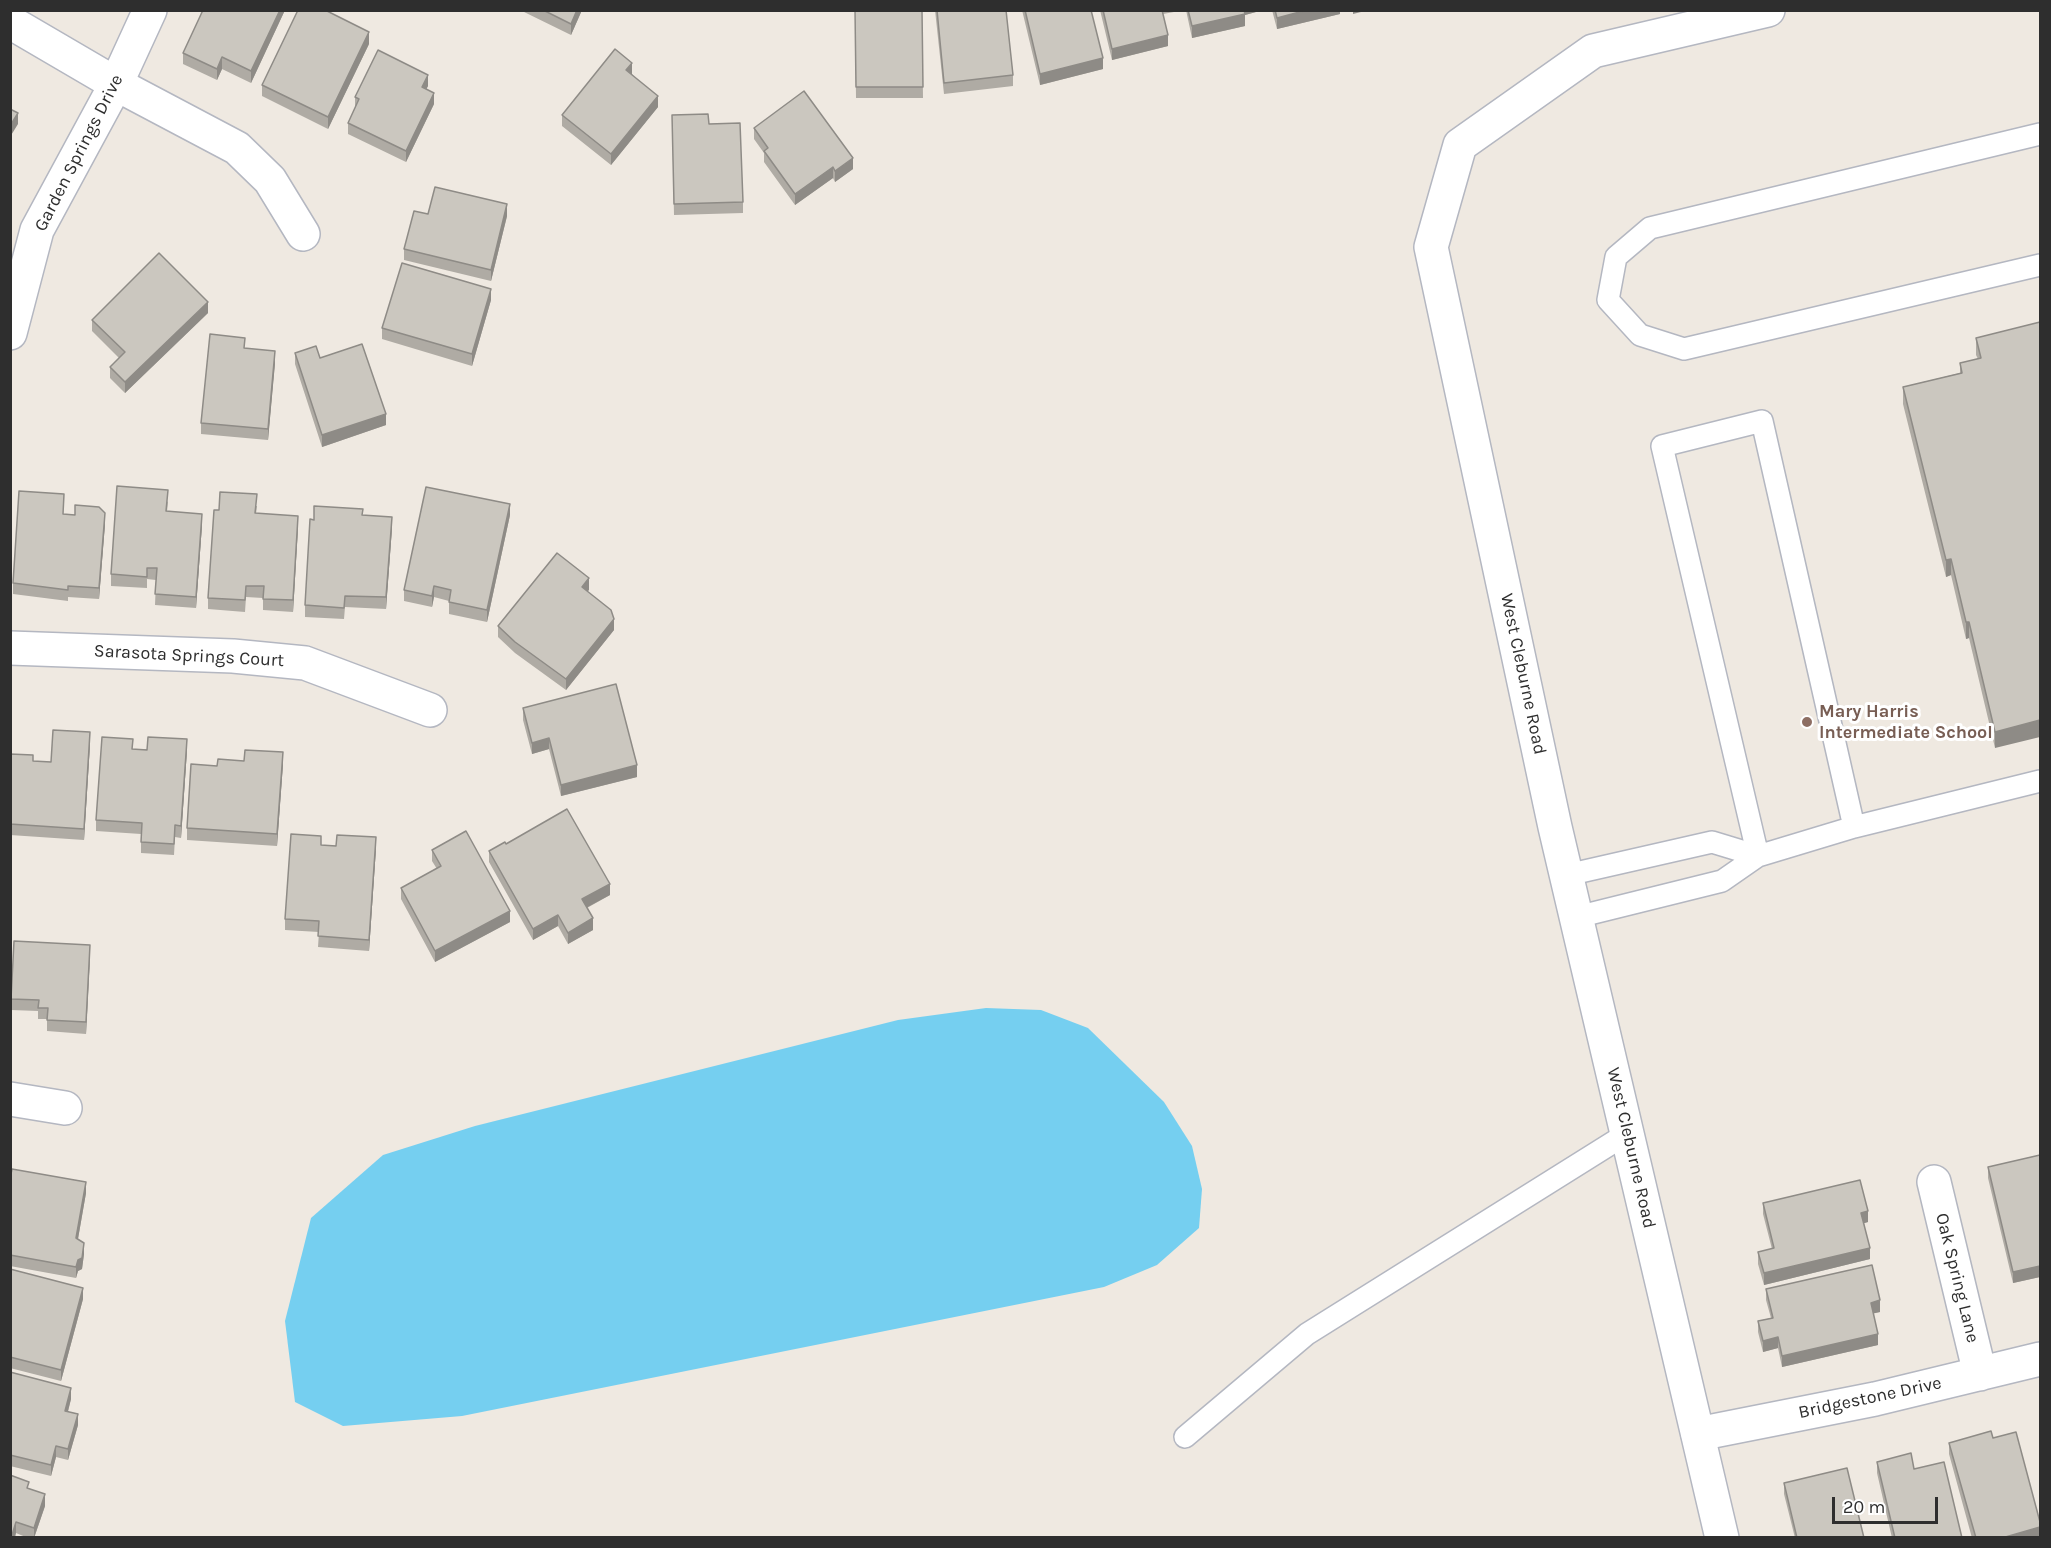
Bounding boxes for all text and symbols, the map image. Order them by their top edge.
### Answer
street label: Garden Springs Drive [30,71,128,235]
street label: West Cleburne Road [1495,591,1551,757]
street label: Sarasota Springs Court [93,640,285,672]
place label: Mary Harris Intermediate School [1819,701,1993,744]
marker: Mary Harris Intermediate School [1800,715,1814,729]
street label: West Cleburne Road [1602,1065,1660,1231]
street label: Oak Spring Lane [1930,1211,1984,1345]
street label: Bridgestone Drive [1797,1372,1943,1424]
scale bar [1835,1485,1942,1523]
text: 20 m [1843,1496,1885,1518]

